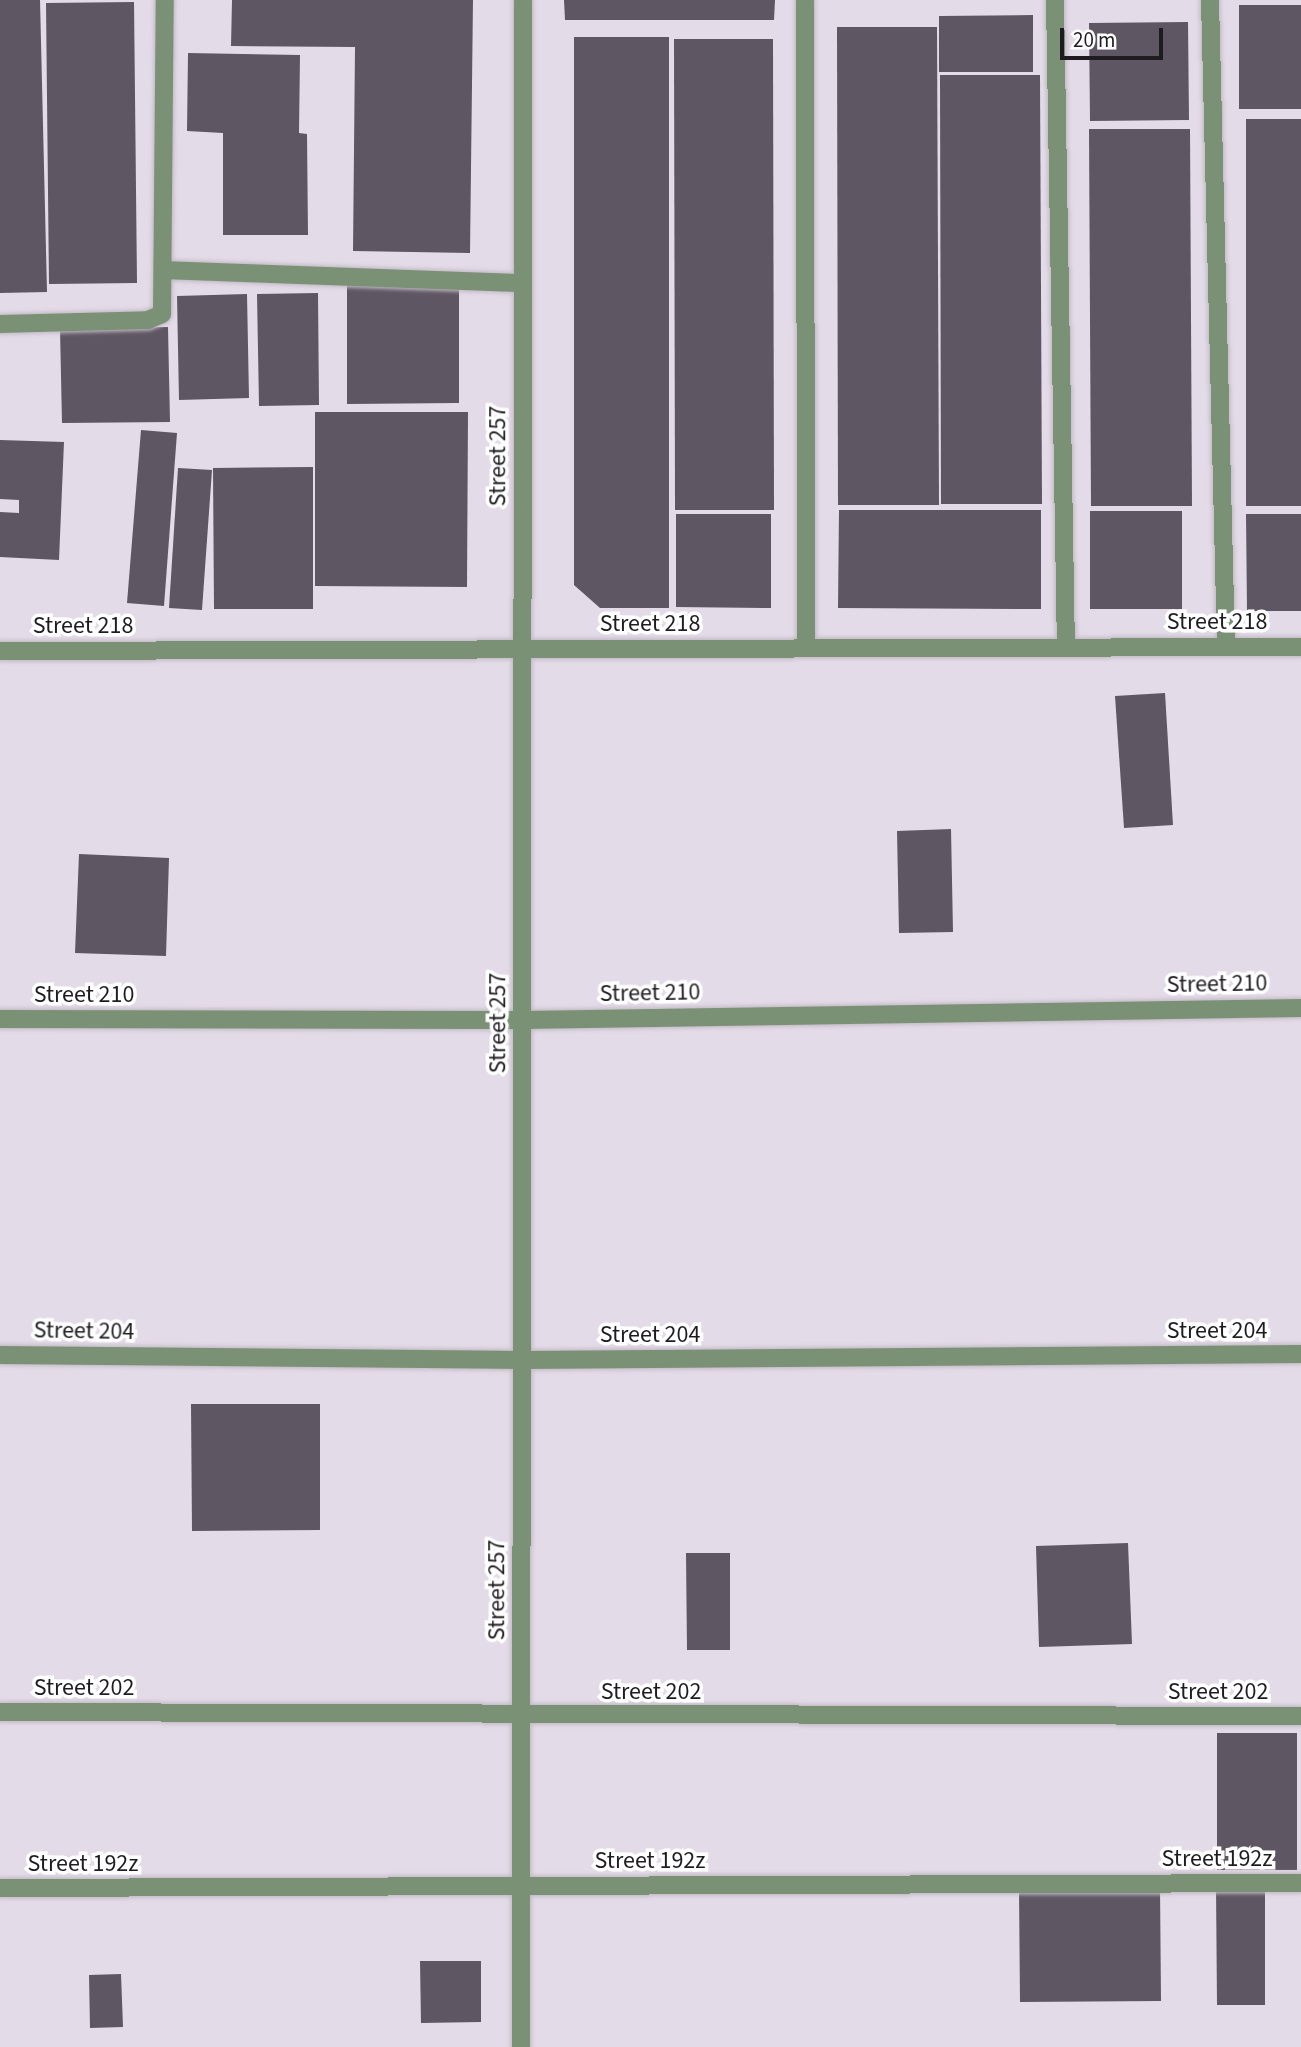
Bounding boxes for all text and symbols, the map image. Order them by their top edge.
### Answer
scale bar [1063,14,1166,58]
text: 20 m [1073,25,1115,55]
street label: Street 257 [484,406,512,506]
street label: Street 218 [1167,608,1267,636]
street label: Street 218 [600,610,700,638]
street label: Street 218 [33,612,133,640]
street label: Street 210 [1166,969,1268,999]
street label: Street 257 [484,973,512,1073]
street label: Street 210 [599,978,701,1008]
street label: Street 210 [34,981,134,1009]
street label: Street 204 [33,1316,135,1346]
street label: Street 204 [1167,1317,1267,1345]
street label: Street 204 [600,1321,700,1349]
street label: Street 257 [483,1540,511,1640]
street label: Street 202 [34,1674,134,1702]
street label: Street 202 [601,1678,701,1706]
street label: Street 202 [1168,1678,1268,1706]
street label: Street 192z [1162,1845,1272,1873]
street label: Street 192z [595,1847,705,1875]
street label: Street 192z [28,1850,138,1878]

